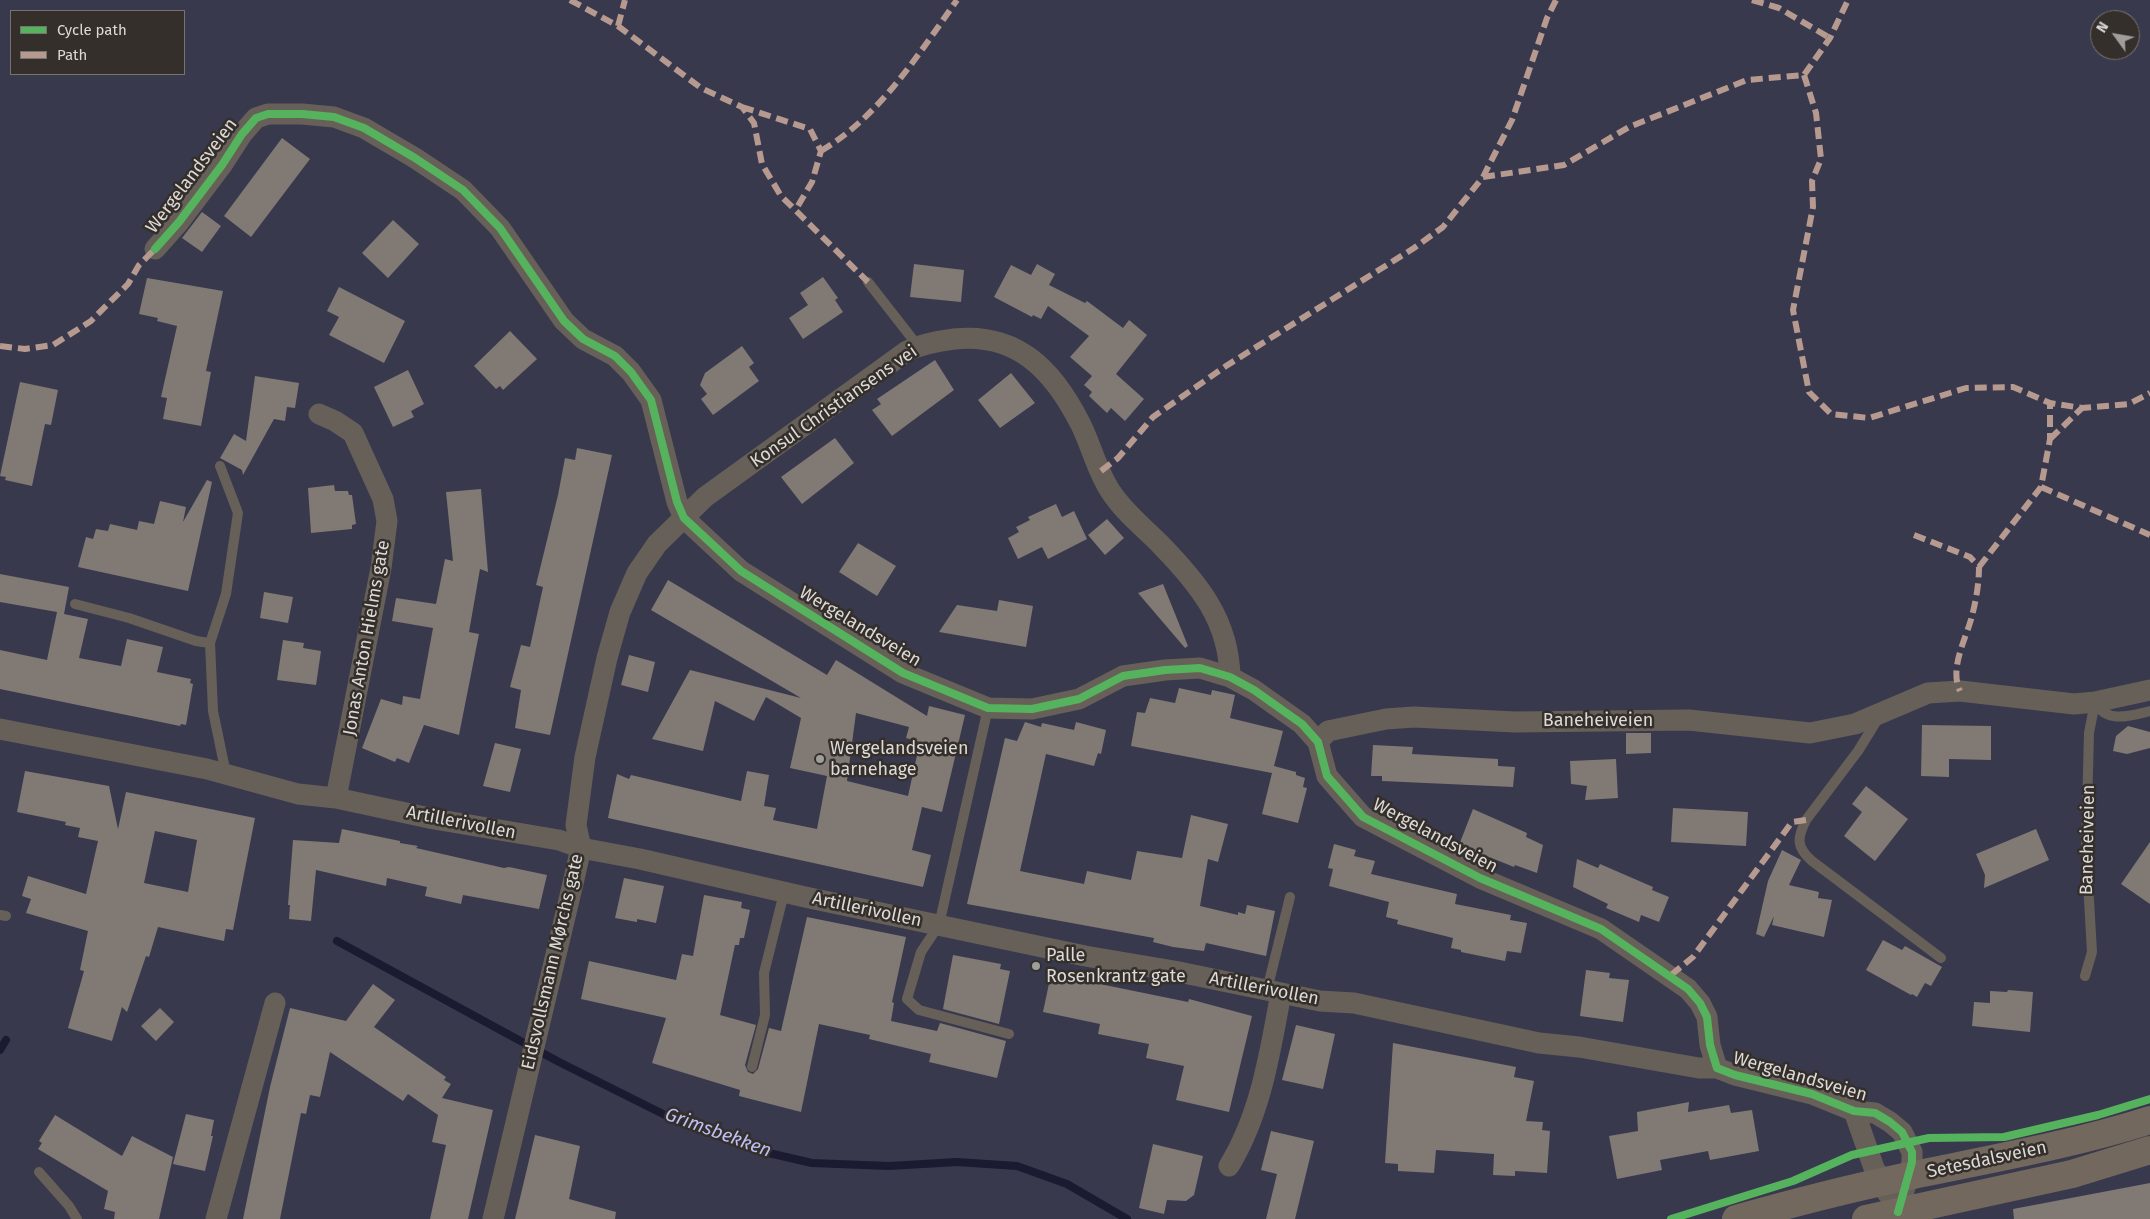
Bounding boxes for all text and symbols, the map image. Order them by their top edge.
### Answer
legend [10,10,185,75]
north arrow [2090,10,2140,60]
text: N [2093,19,2112,36]
text: Cycle path [57,21,127,39]
text: Path [57,46,87,64]
street label: Wergelandsveien [142,114,242,238]
street label: Konsul Christiansens vei [746,341,922,473]
street label: Jonas Anton Hielms gate [339,539,395,737]
street label: Wergelandsveien [795,582,925,672]
street label: Baneheiveien [1543,710,1653,732]
place label: Wergelandsveien barnehage [830,738,968,781]
marker: Wergelandsveien barnehage [814,753,826,765]
street label: Baneheiveien [2076,785,2100,895]
street label: Wergelandsveien [1369,794,1501,878]
street label: Artillerivollen [404,802,518,844]
street label: Eidsvollsmann Mørchs gate [518,852,588,1072]
street label: Artillerivollen [810,888,924,932]
place label: Palle Rosenkrantz gate [1046,945,1186,988]
marker: Palle Rosenkrantz gate [1030,960,1042,972]
street label: Artillerivollen [1207,968,1321,1010]
street label: Wergelandsveien [1730,1048,1870,1106]
water label: Grimsbekken [662,1103,774,1163]
street label: Setesdalsveien [1925,1137,2049,1183]

